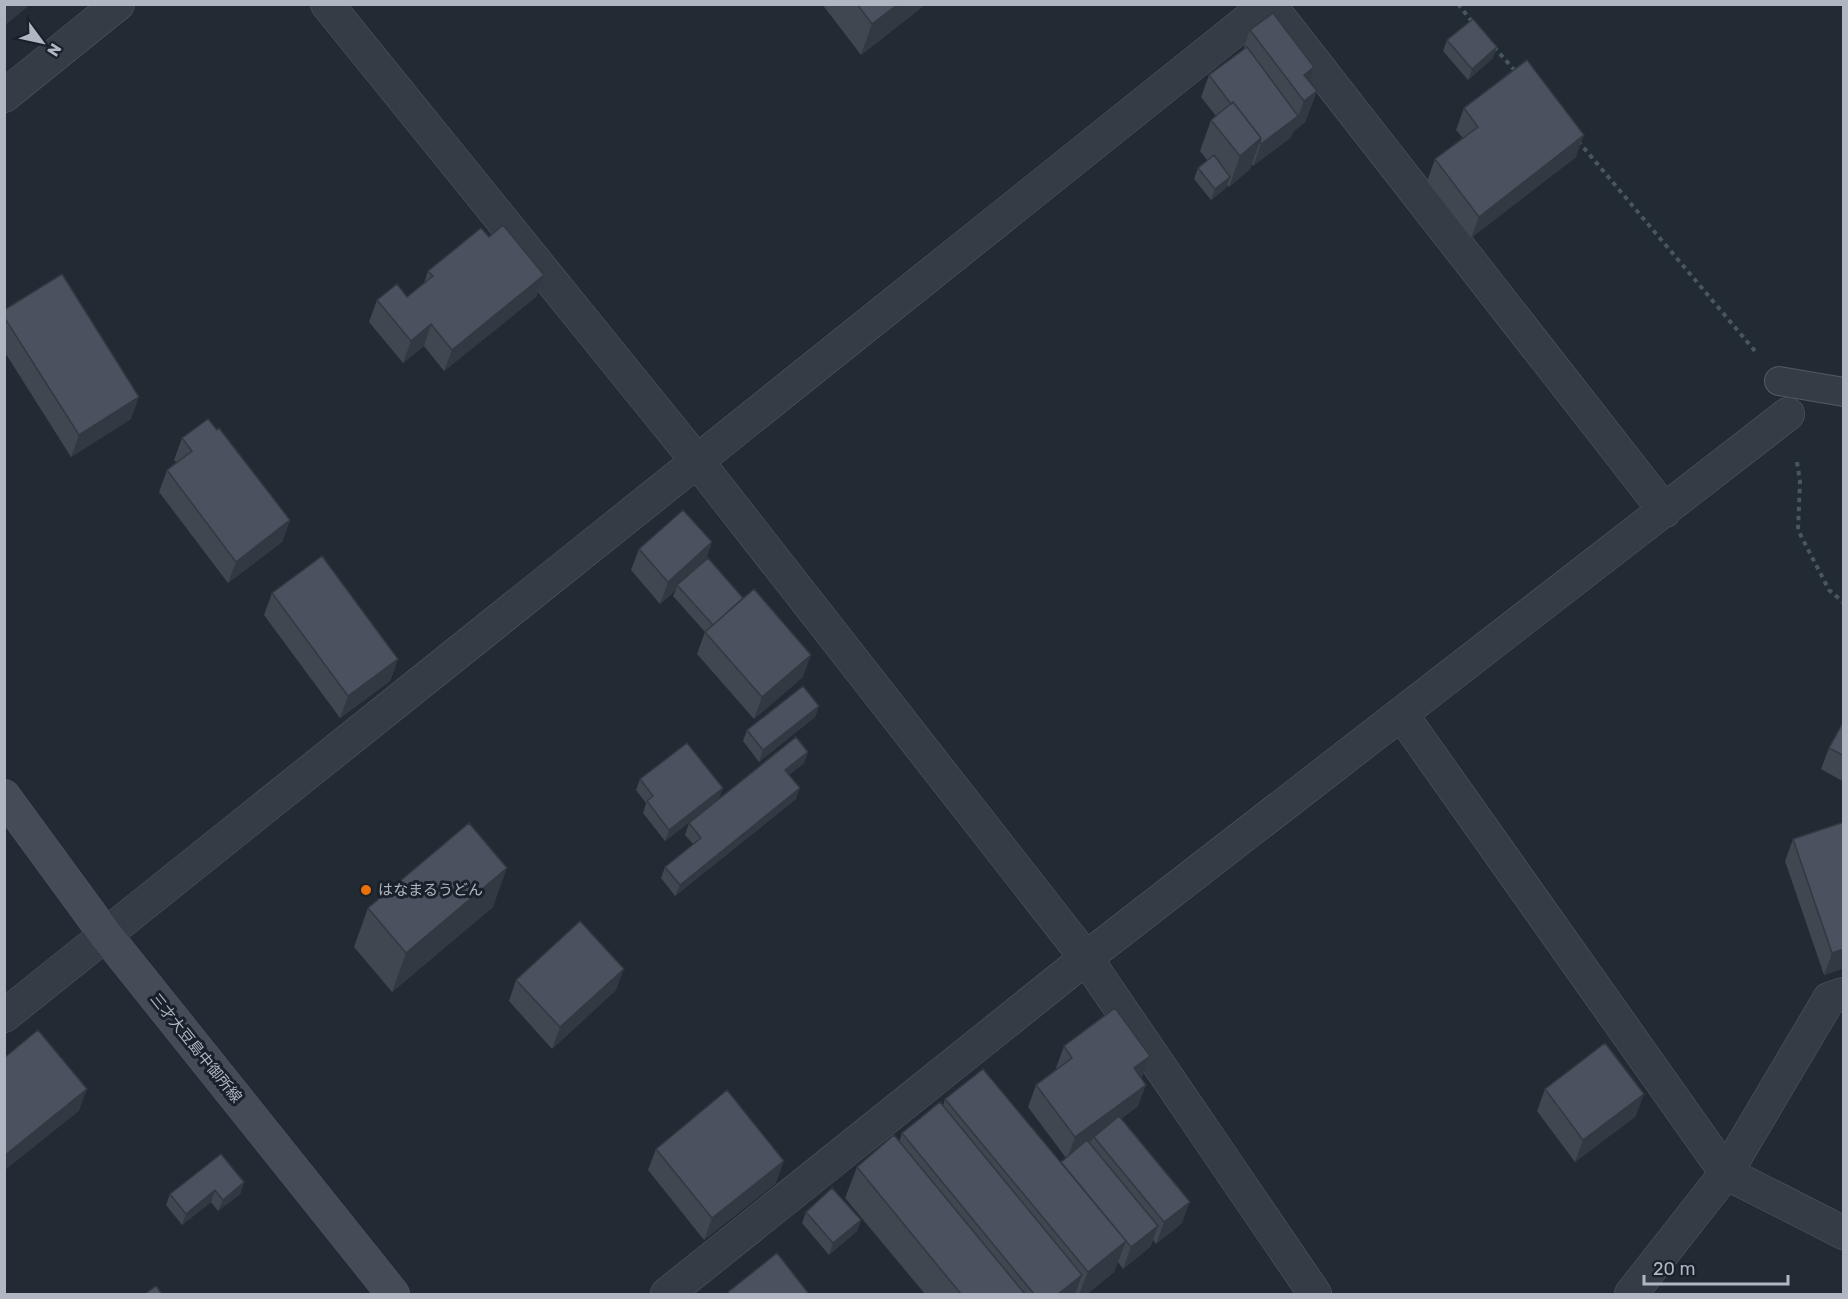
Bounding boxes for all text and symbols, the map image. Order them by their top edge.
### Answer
north arrow [12,12,72,72]
text: N [43,40,65,60]
place label: はなまるうどん [378,881,483,899]
marker: はなまるうどん [359,883,373,897]
street label: 三才大豆島中御所線 [147,990,245,1106]
scale bar [1644,1248,1788,1286]
text: 20 m [1653,1258,1695,1280]

